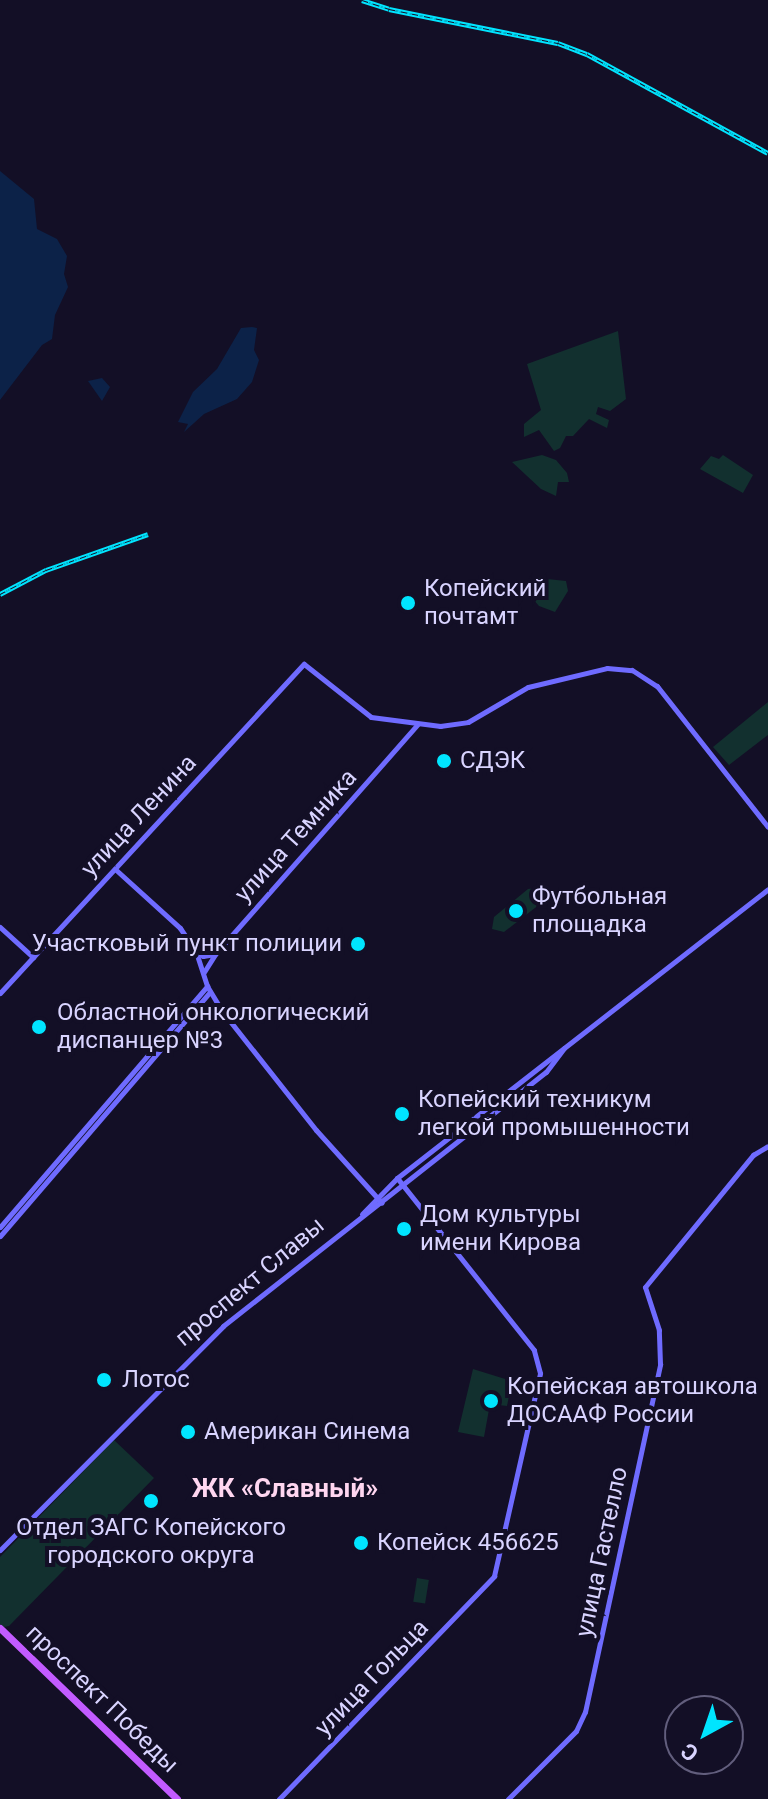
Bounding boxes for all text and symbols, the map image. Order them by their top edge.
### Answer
place label: Копейский почтамт [424,575,546,631]
marker: Копейский почтамт [399,594,417,612]
place label: СДЭК [460,747,525,775]
street label: улица Ленина [75,749,203,883]
marker: СДЭК [435,752,453,770]
street label: улица Темника [229,763,363,909]
place label: Футбольная площадка [532,883,667,939]
marker: Футбольная площадка [507,902,525,920]
place label: Участковый пункт полиции [32,930,342,958]
marker: Участковый пункт полиции [349,935,367,953]
place label: Областной онкологический диспанцер №3 [57,999,369,1055]
marker: Областной онкологический диспанцер №3 [28,1016,50,1038]
place label: Копейский техникум легкой промышенности [418,1086,690,1142]
marker: Копейский техникум легкой промышенности [393,1105,411,1123]
place label: Дом культуры имени Кирова [420,1201,581,1257]
street label: проспект Славы [170,1211,330,1353]
marker: Дом культуры имени Кирова [395,1220,413,1238]
place label: Лотос [122,1366,190,1394]
marker: Лотос [93,1369,115,1391]
place label: Копейская автошкола ДОСААФ России [507,1373,758,1429]
marker: Копейская автошкола ДОСААФ России [482,1392,500,1410]
place label: Американ Синема [204,1418,410,1446]
marker: Американ Синема [179,1423,197,1441]
street label: улица Гастелло [570,1464,634,1640]
district label: ЖК «Славный» [192,1473,378,1505]
marker: Отдел ЗАГС Копейского городского округа [142,1492,160,1510]
place label: Отдел ЗАГС Копейского городского округа [16,1514,286,1570]
place label: Копейск 456625 [377,1529,559,1557]
marker: Копейск 456625 [352,1534,370,1552]
street label: улица Гольца [309,1614,435,1742]
street label: проспект Победы [20,1619,184,1779]
north arrow [664,1695,744,1775]
text: С [676,1738,703,1766]

